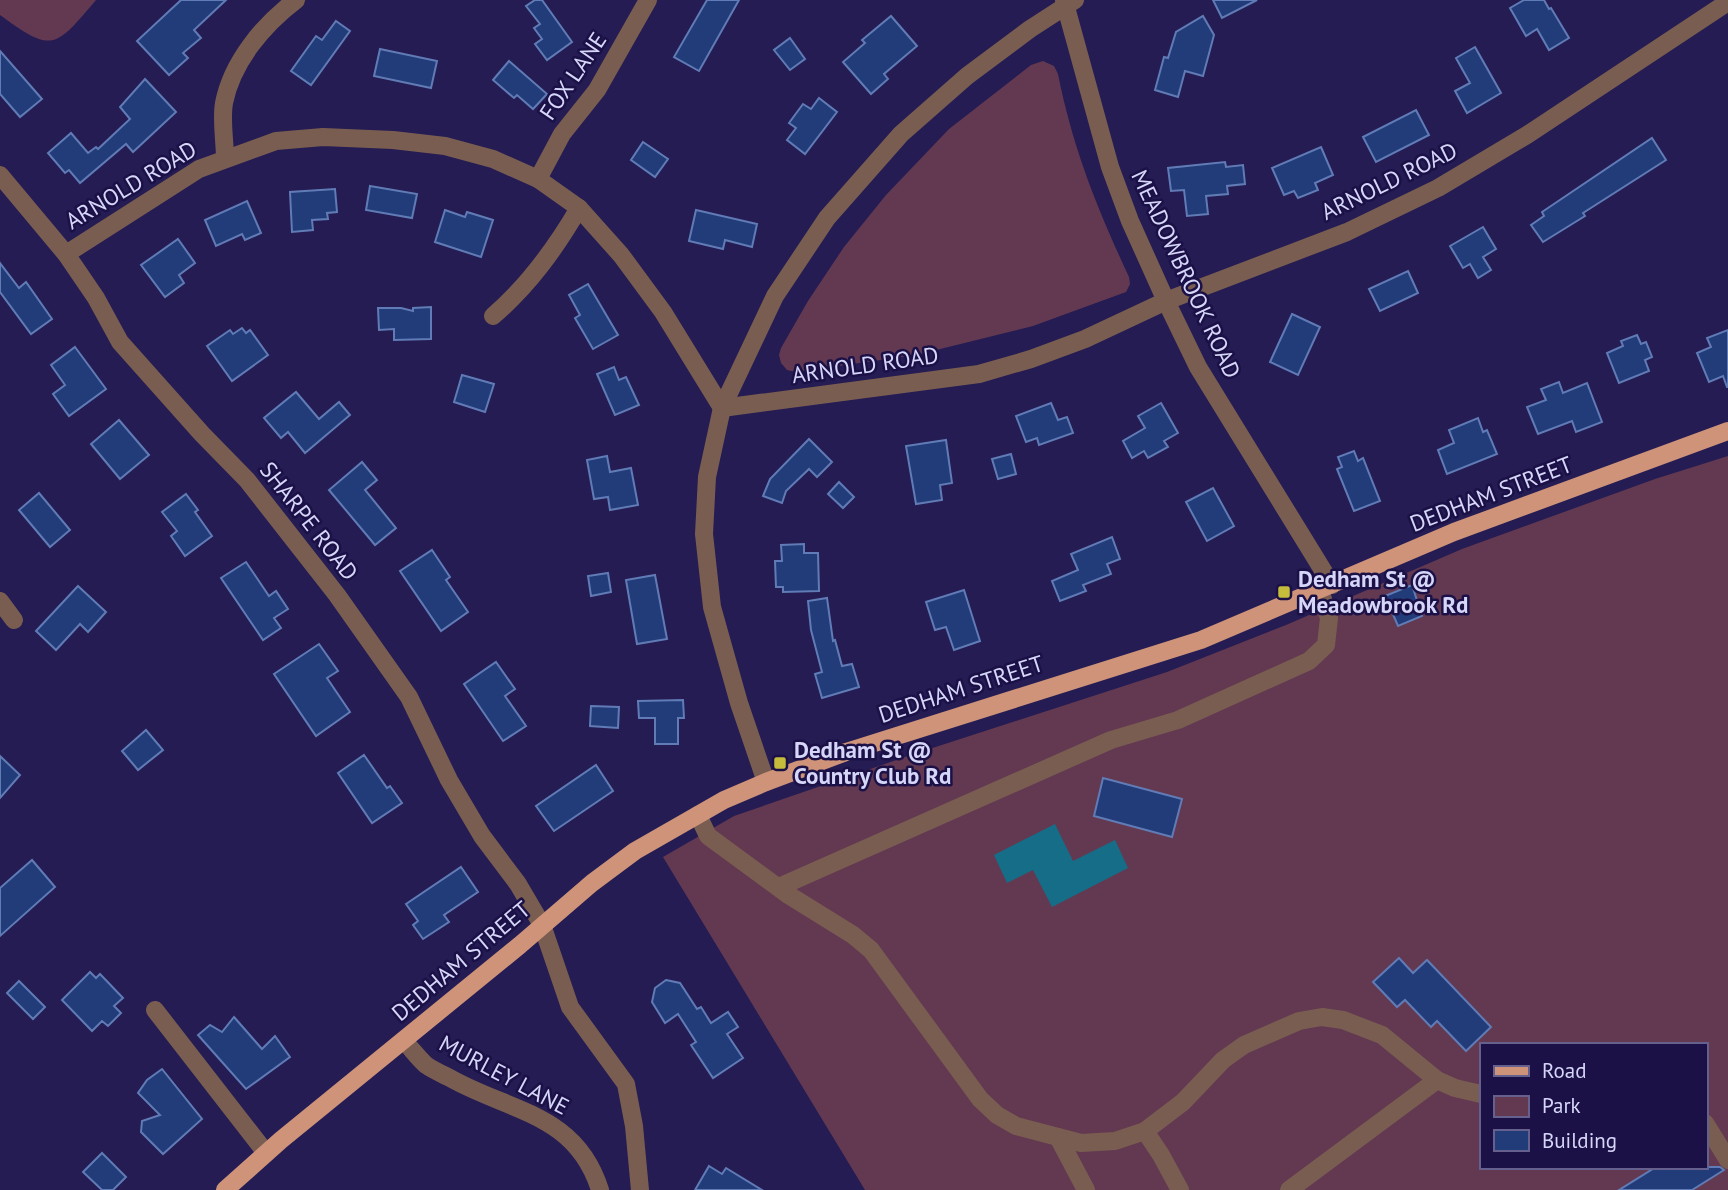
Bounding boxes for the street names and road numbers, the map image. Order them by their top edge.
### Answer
street label: FOX LANE [533,26,612,125]
street label: ARNOLD ROAD [60,134,202,235]
street label: ARNOLD ROAD [1316,135,1462,226]
street label: MEADOWBROOK ROAD [1125,165,1248,383]
street label: ARNOLD ROAD [790,340,940,389]
street label: DEDHAM STREET [1405,449,1576,538]
street label: SHARPE ROAD [254,456,365,586]
street label: DEDHAM STREET [875,648,1047,729]
street label: DEDHAM STREET [386,894,536,1027]
street label: MURLEY LANE [434,1028,574,1121]

